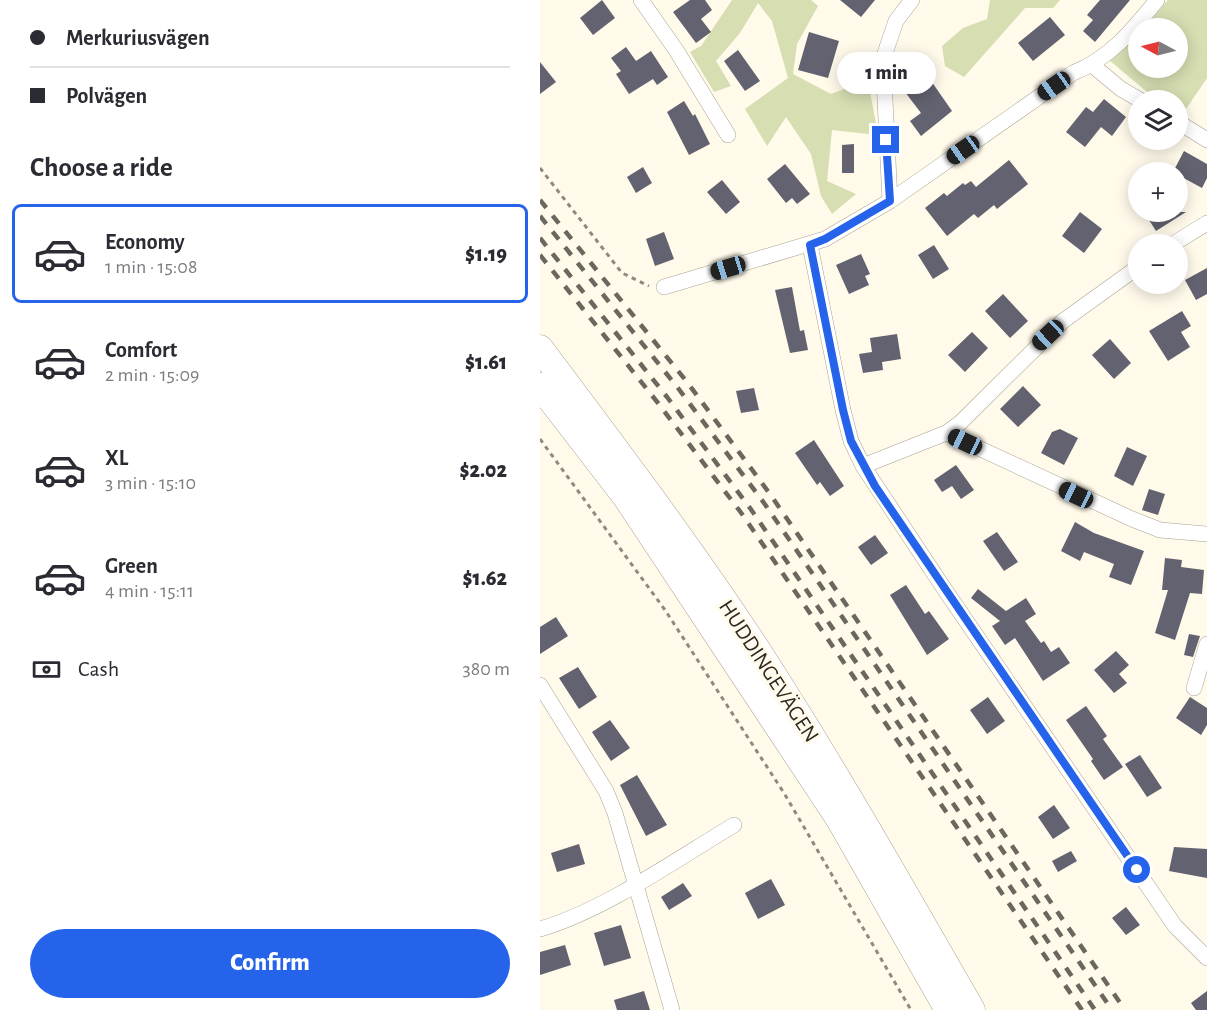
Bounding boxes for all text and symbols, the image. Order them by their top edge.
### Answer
north arrow [1128,18,1188,78]
map controls [1128,18,1188,294]
text: Merkuriusvägen [66,27,210,49]
callout: 1 min [836,53,935,95]
text: 1 min [865,63,908,83]
car [1034,68,1074,104]
text: Polvägen [66,85,147,107]
button: layers [1128,90,1188,150]
route end [872,126,899,153]
car [943,132,983,168]
text: Choose a ride [30,154,173,181]
button: + [1128,162,1188,222]
icon: car [33,227,87,281]
text: Economy [105,231,185,253]
button: − [1128,234,1188,294]
text: $1.19 [465,243,507,265]
car [708,254,748,282]
text: 1 min · 15:08 [105,257,197,277]
car [1029,316,1067,354]
icon: car [33,335,87,389]
text: Comfort [105,339,177,361]
text: $1.61 [465,351,507,373]
text: 2 min · 15:09 [105,365,200,385]
car [945,426,985,458]
icon: car [33,443,87,497]
text: XL [105,447,128,469]
text: $2.02 [459,459,507,481]
text: 3 min · 15:10 [105,473,196,493]
car [1056,479,1096,511]
icon: car [33,551,87,605]
text: Green [105,555,158,577]
text: $1.62 [463,567,507,589]
text: 4 min · 15:11 [105,581,194,601]
street label: HUDDINGEVÄGEN [715,596,823,746]
icon: cash [30,653,63,686]
text: Cash [78,658,119,680]
text: 380 m [462,659,510,679]
route start [1123,856,1150,883]
button: Confirm [30,929,510,998]

